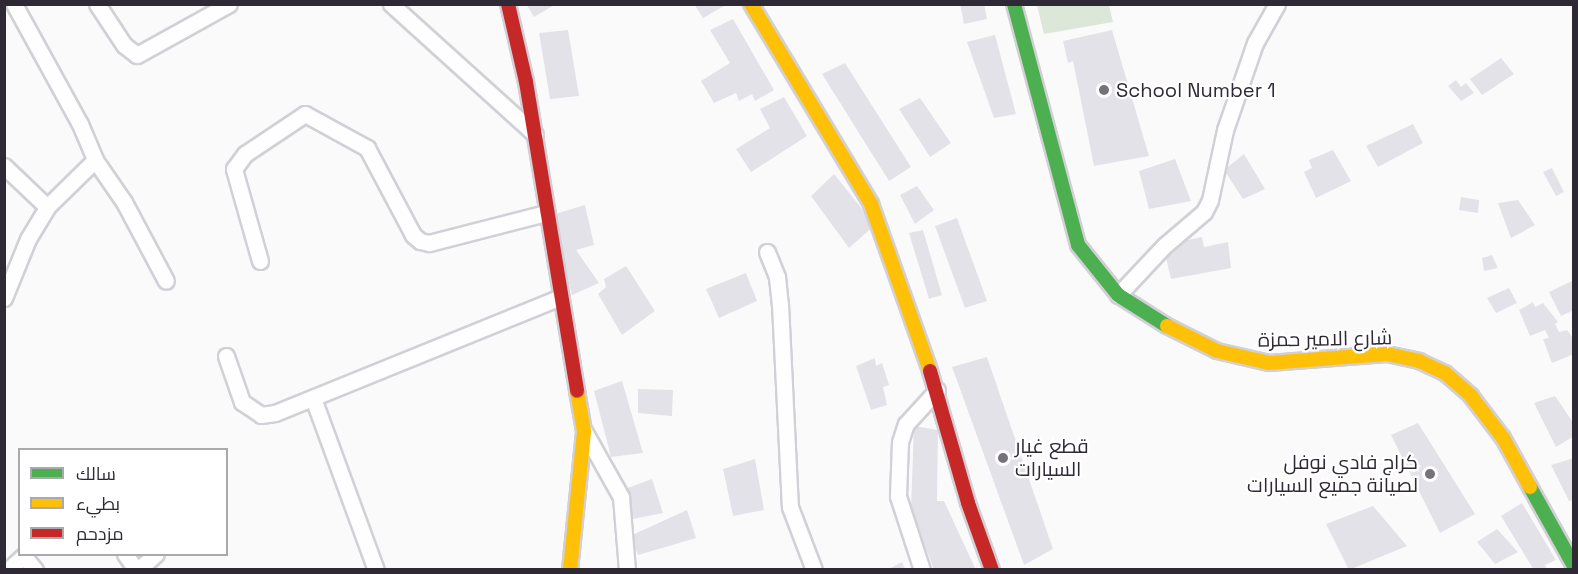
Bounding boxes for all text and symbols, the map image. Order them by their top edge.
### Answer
place label: School Number 1 [1116,78,1276,102]
marker: School Number 1 [1097,83,1111,97]
street label: شارع الامير حمزة [1258,326,1392,352]
place label: قطع غيار السيارات [1015,434,1089,481]
legend [18,448,228,556]
place label: كراج فادي نوفل لصيانة جميع السيارات [1247,450,1418,497]
marker: قطع غيار السيارات [996,451,1010,465]
text: سالك [76,462,116,485]
marker: كراج فادي نوفل لصيانة جميع السيارات [1423,467,1437,481]
text: بطيء [76,492,120,515]
text: مزدحم [76,522,124,545]

